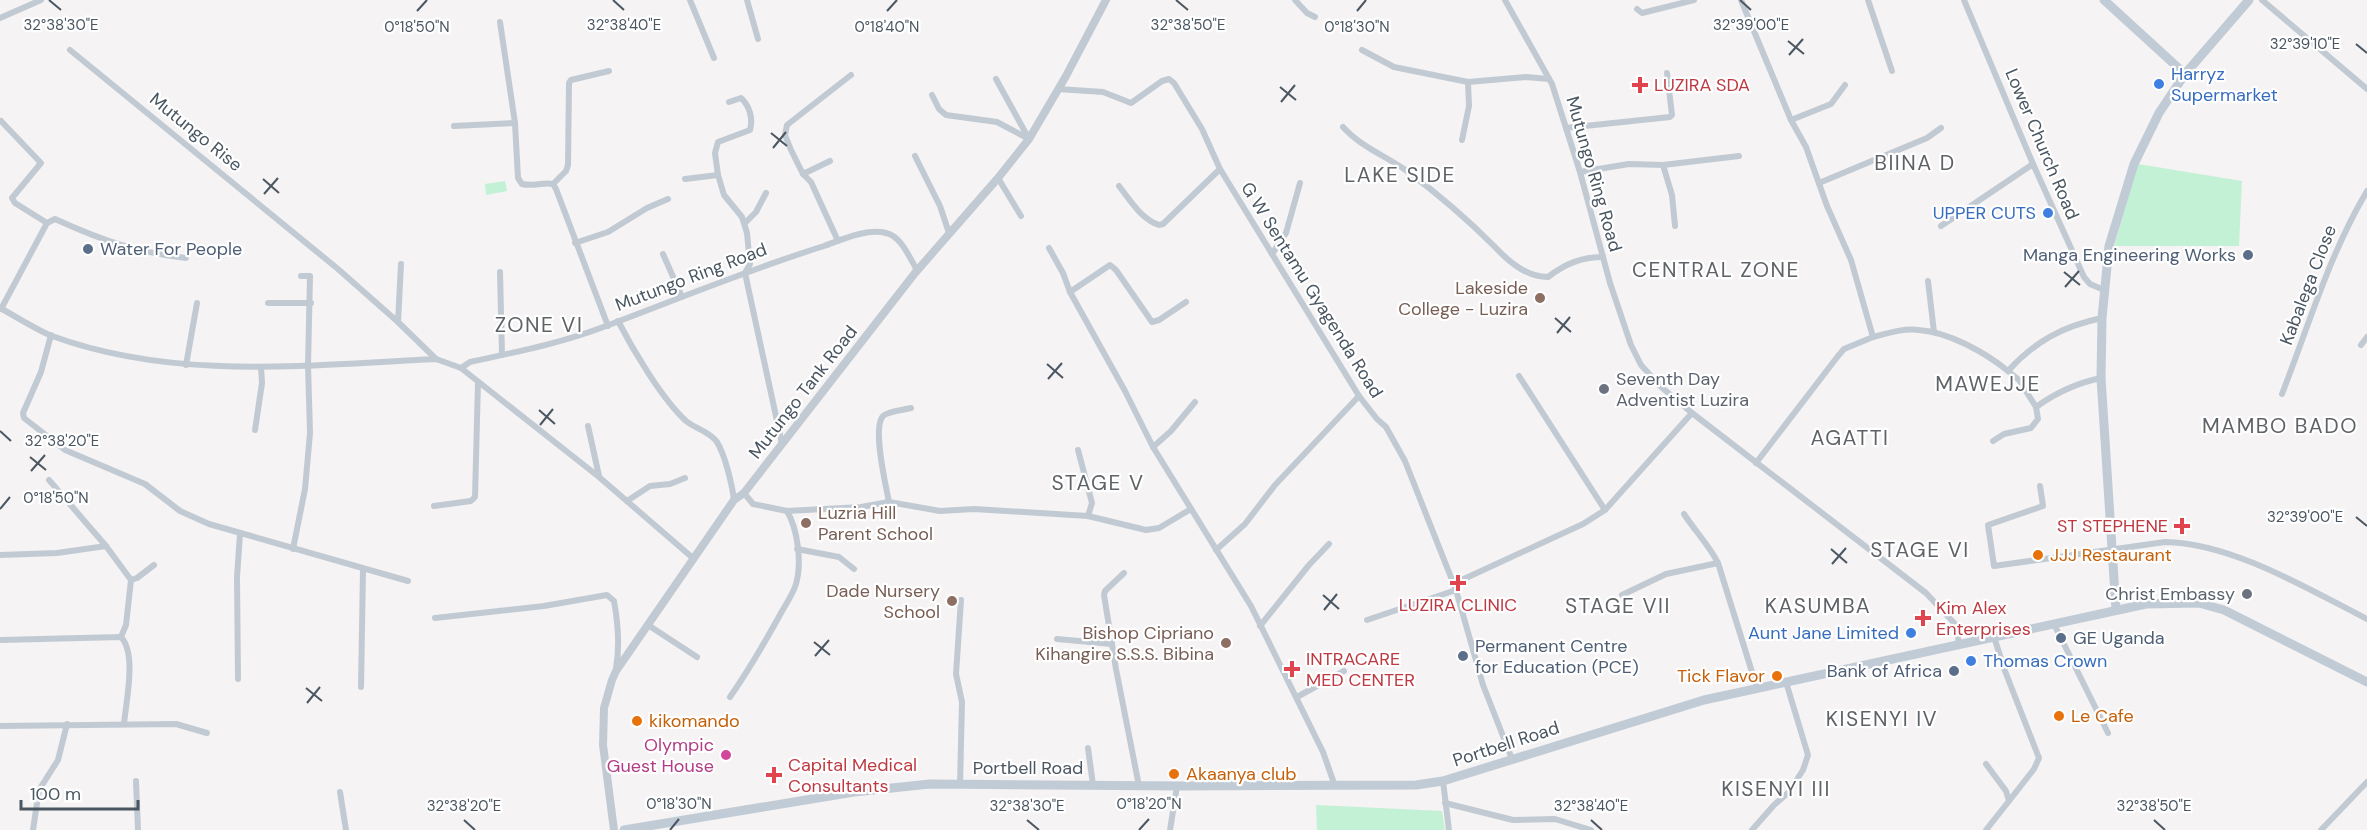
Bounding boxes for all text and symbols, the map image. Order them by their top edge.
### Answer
text: 32°38'30"E [24,15,99,35]
text: 32°38'40"E [587,15,661,35]
text: 32°38'50"E [1151,15,1225,35]
text: 32°39'00"E [1713,15,1789,35]
text: 0°18'50"N [384,17,450,37]
text: 0°18'40"N [855,17,919,37]
text: 0°18'30"N [1324,17,1390,37]
text: 32°39'10"E [2270,34,2340,54]
place label: Harryz Supermarket [2171,62,2278,107]
street label: Lower Church Road [1999,65,2085,223]
place label: LUZIRA SDA [1654,73,1750,97]
marker: LUZIRA SDA [1631,76,1649,94]
marker: Harryz Supermarket [2152,77,2166,91]
street label: Mutungo Rise [145,87,247,177]
street label: Mutungo Ring Road [1560,94,1628,254]
district label: BIINA D [1874,149,1956,177]
district label: LAKE SIDE [1344,161,1456,189]
street label: G W Sentamu Gyagenda Road [1235,177,1389,403]
place label: UPPER CUTS [1933,201,2036,225]
marker: UPPER CUTS [2041,206,2055,220]
street label: Kabalega Close [2274,222,2342,348]
place label: Water For People [100,237,242,261]
street label: Mutungo Ring Road [612,237,770,317]
marker: Water For People [81,242,95,256]
place label: Manga Engineering Works [2023,243,2236,267]
marker: Manga Engineering Works [2241,248,2255,262]
district label: CENTRAL ZONE [1632,256,1800,284]
place label: Lakeside College - Luzira [1398,276,1528,321]
marker: Lakeside College - Luzira [1533,291,1547,305]
district label: ZONE VI [495,311,583,339]
street label: Mutungo Tank Road [743,320,863,464]
place label: Seventh Day Adventist Luzira [1616,367,1749,412]
district label: MAWEJJE [1935,370,2041,398]
marker: Seventh Day Adventist Luzira [1597,382,1611,396]
district label: MAMBO BADO [2202,412,2358,440]
district label: AGATTI [1811,424,1889,452]
text: 32°38'20"E [25,431,99,451]
district label: STAGE V [1052,469,1144,497]
text: 0°18'50"N [23,488,89,508]
place label: Luzria Hill Parent School [818,501,933,546]
text: 32°39'00"E [2267,507,2343,527]
place label: ST STEPHENE [2057,514,2168,538]
marker: Luzria Hill Parent School [799,516,813,530]
marker: ST STEPHENE [2173,517,2191,535]
district label: STAGE VI [1870,536,1970,564]
place label: JJJ Restaurant [2050,543,2172,567]
marker: JJJ Restaurant [2031,548,2045,562]
marker: LUZIRA CLINIC [1449,574,1467,592]
place label: Dade Nursery School [826,579,940,624]
place label: Christ Embassy [2105,582,2235,606]
marker: Christ Embassy [2240,587,2254,601]
district label: STAGE VII [1565,592,1671,620]
district label: KASUMBA [1765,592,1871,620]
place label: LUZIRA CLINIC [1399,593,1517,617]
marker: Dade Nursery School [945,594,959,608]
place label: Kim Alex Enterprises [1936,596,2031,641]
marker: Kim Alex Enterprises [1914,609,1932,627]
place label: Bishop Cipriano Kihangire S.S.S. Bibina [1035,621,1214,666]
place label: Aunt Jane Limited [1748,621,1899,645]
marker: Aunt Jane Limited [1904,626,1918,640]
place label: GE Uganda [2073,626,2165,650]
marker: GE Uganda [2054,631,2068,645]
place label: Permanent Centre for Education (PCE) [1475,634,1639,679]
marker: Bishop Cipriano Kihangire S.S.S. Bibina [1219,636,1233,650]
place label: INTRACARE MED CENTER [1306,647,1415,692]
marker: Permanent Centre for Education (PCE) [1456,649,1470,663]
place label: Thomas Crown [1983,649,2107,673]
marker: Thomas Crown [1964,654,1978,668]
place label: Bank of Africa [1827,659,1942,683]
marker: INTRACARE MED CENTER [1283,660,1301,678]
place label: Tick Flavor [1677,664,1765,688]
marker: Bank of Africa [1947,664,1961,678]
marker: Tick Flavor [1770,669,1784,683]
place label: Le Cafe [2071,704,2134,728]
district label: KISENYI IV [1826,705,1938,733]
place label: kikomando [649,709,740,733]
marker: Le Cafe [2052,709,2066,723]
marker: kikomando [630,714,644,728]
street label: Portbell Road [1450,716,1562,772]
place label: Olympic Guest House [607,733,714,778]
marker: Olympic Guest House [719,748,733,762]
place label: Capital Medical Consultants [788,753,917,798]
street label: Portbell Road [973,756,1083,780]
place label: Akaanya club [1186,762,1297,786]
marker: Capital Medical Consultants [765,766,783,784]
marker: Akaanya club [1167,767,1181,781]
scale bar [21,773,138,811]
district label: KISENYI III [1721,775,1831,803]
text: 100 m [30,782,81,806]
text: 0°18'30"N [646,794,712,814]
text: 0°18'20"N [1116,794,1182,814]
text: 32°38'20"E [427,796,501,816]
text: 32°38'30"E [990,796,1065,816]
text: 32°38'40"E [1554,796,1628,816]
text: 32°38'50"E [2117,796,2191,816]

